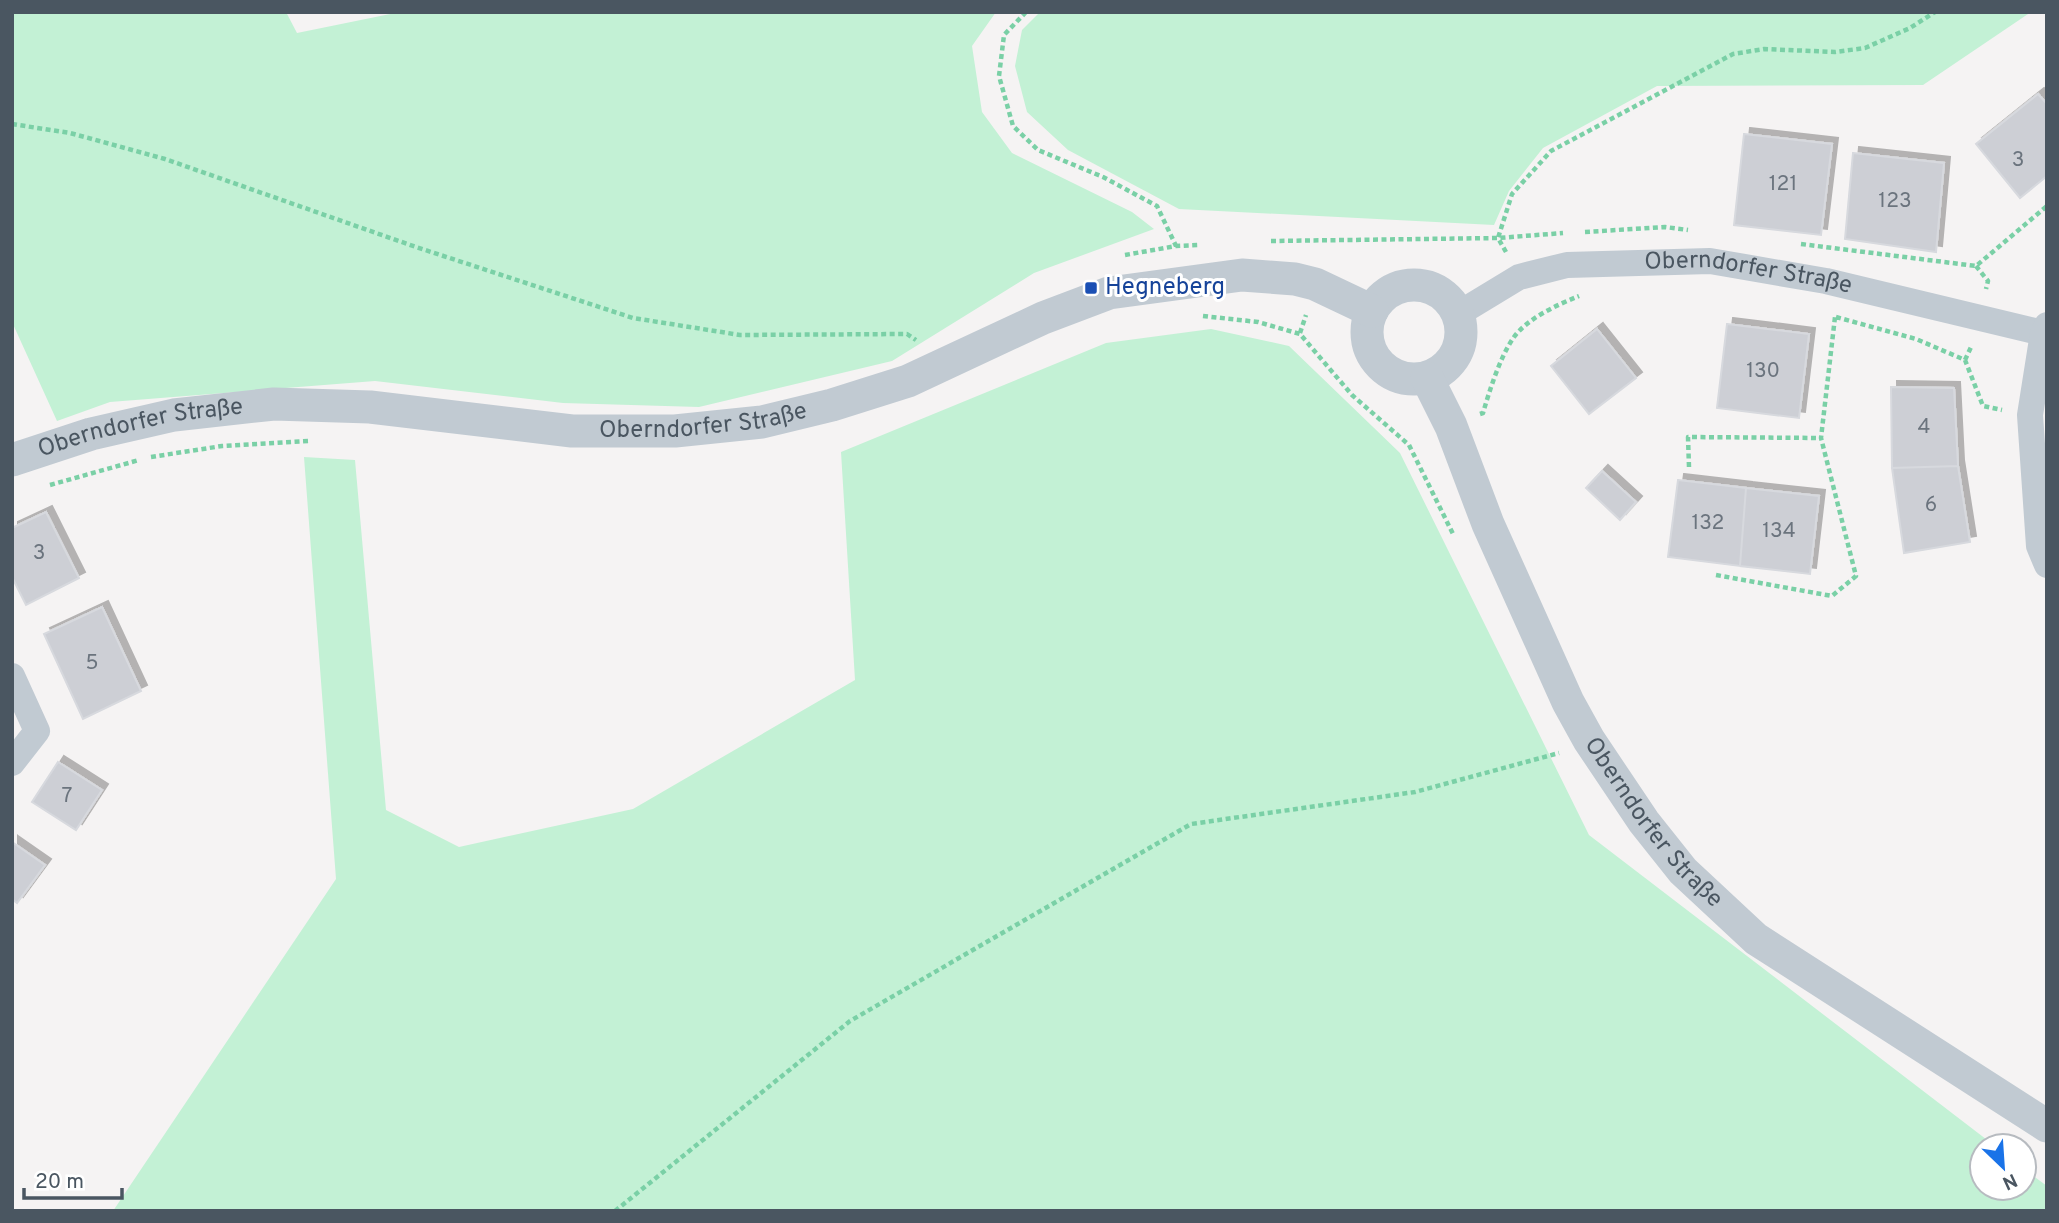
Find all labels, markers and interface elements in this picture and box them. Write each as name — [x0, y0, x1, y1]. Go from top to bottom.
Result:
house number: 3 — [2012, 147, 2024, 174]
house number: 121 — [1769, 171, 1797, 198]
house number: 123 — [1878, 188, 1912, 215]
street label: Oberndorfer Straße — [1644, 246, 1855, 302]
place label: Hegneberg — [1105, 273, 1225, 303]
marker: Hegneberg — [1083, 280, 1099, 296]
house number: 130 — [1746, 358, 1780, 385]
street label: Oberndorfer Straße — [34, 393, 245, 465]
street label: Oberndorfer Straße — [599, 397, 810, 446]
house number: 4 — [1917, 414, 1931, 441]
house number: 6 — [1925, 492, 1937, 519]
house number: 132 — [1692, 510, 1724, 537]
house number: 134 — [1762, 518, 1796, 545]
house number: 3 — [33, 540, 45, 567]
house number: 5 — [85, 650, 99, 677]
street label: Oberndorfer Straße — [1577, 732, 1729, 915]
house number: 7 — [62, 783, 73, 810]
north arrow — [1968, 1132, 2038, 1202]
scale bar — [24, 1156, 122, 1200]
text: N — [1998, 1167, 2021, 1194]
text: 20 m — [35, 1169, 84, 1196]

